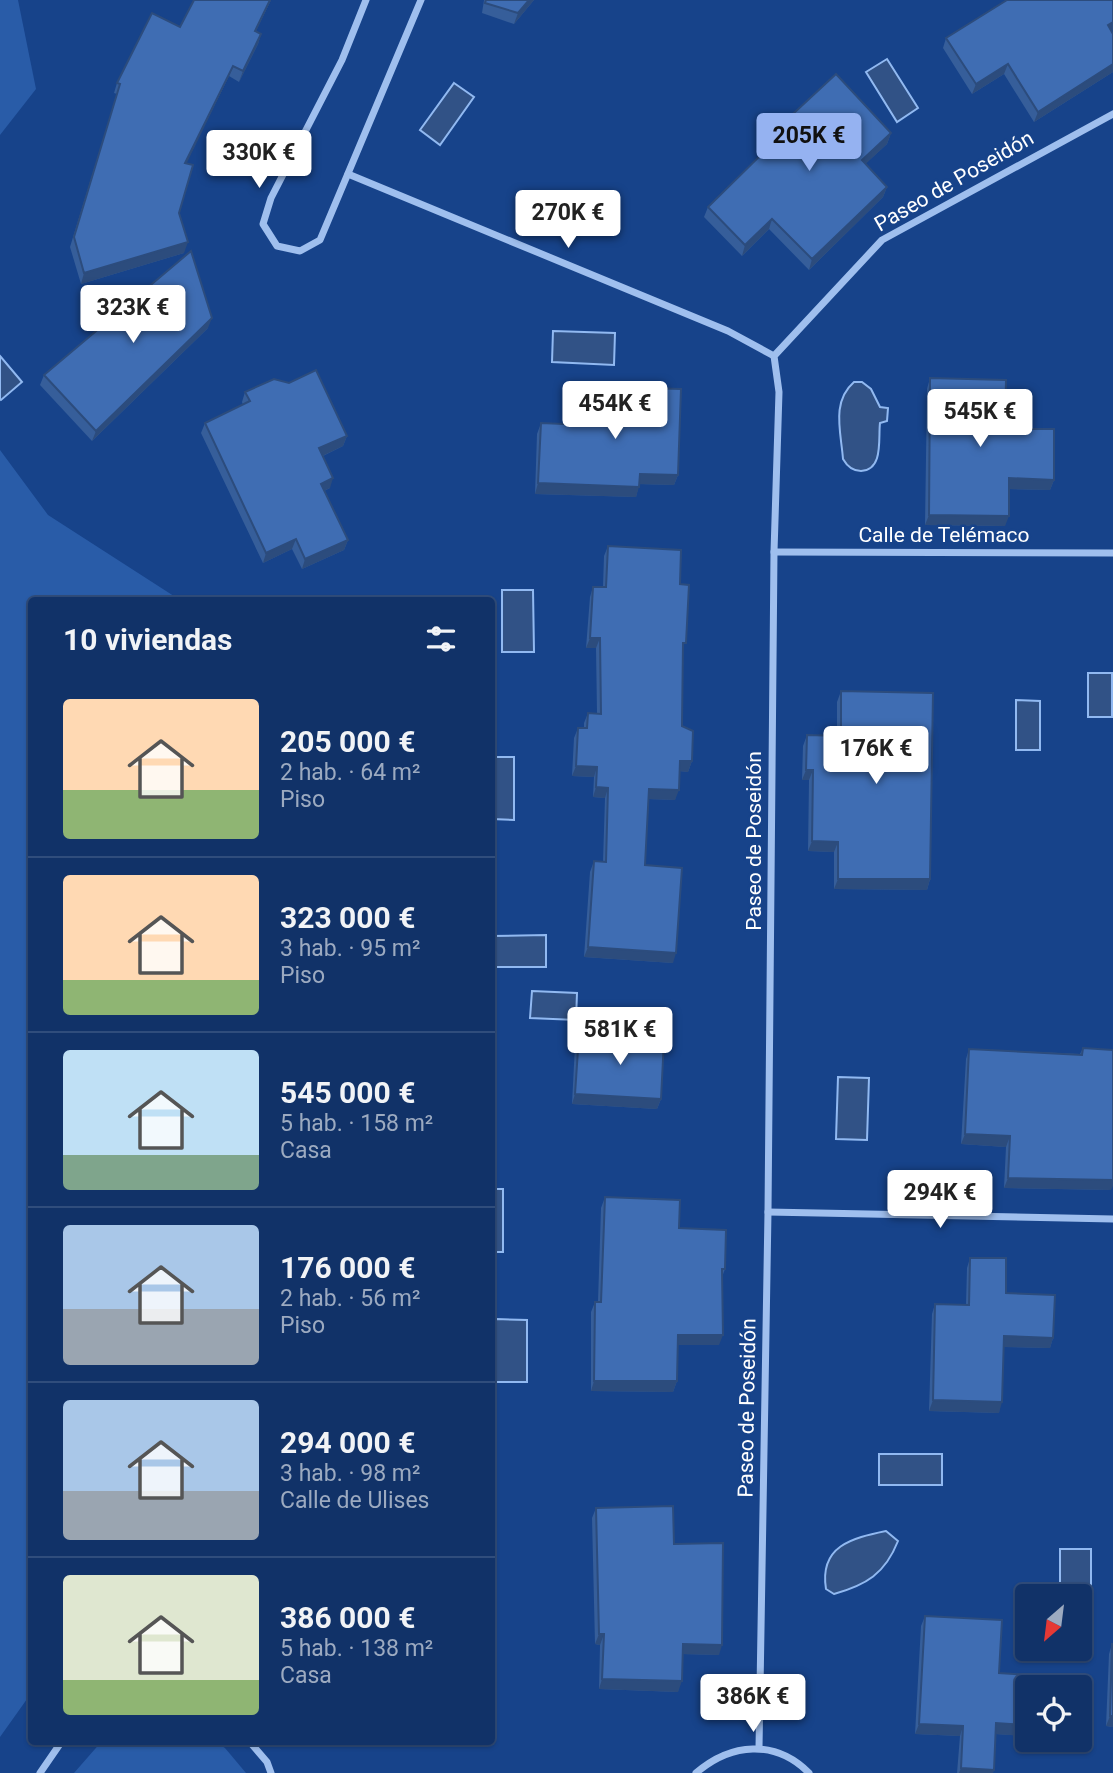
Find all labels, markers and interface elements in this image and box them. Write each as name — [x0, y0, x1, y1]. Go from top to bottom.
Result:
pin: 205K € — [752, 114, 866, 173]
text: 205K € — [772, 122, 846, 149]
street label: Paseo de Poseidón — [870, 126, 1038, 236]
pin: 330K € — [202, 130, 316, 190]
text: 330K € — [222, 139, 296, 166]
pin: 270K € — [511, 190, 625, 250]
text: 270K € — [531, 199, 605, 226]
pin: 323K € — [76, 286, 190, 345]
text: 323K € — [96, 294, 170, 321]
pin: 454K € — [558, 382, 672, 441]
text: 454K € — [578, 390, 652, 417]
pin: 545K € — [923, 390, 1037, 449]
text: 545K € — [943, 398, 1017, 425]
street label: Calle de Telémaco — [858, 523, 1030, 547]
icon: filters — [422, 620, 460, 658]
text: 10 viviendas — [63, 622, 233, 657]
text: 205 000 € — [280, 724, 415, 759]
pin: 176K € — [819, 726, 933, 786]
icon: home — [119, 727, 203, 811]
text: 176K € — [839, 735, 913, 762]
street label: Paseo de Poseidón — [742, 751, 766, 931]
text: 2 hab. · 64 m² — [280, 759, 420, 786]
text: Piso — [280, 786, 325, 813]
text: 323 000 € — [280, 900, 415, 935]
icon: home — [119, 903, 203, 987]
text: 3 hab. · 95 m² — [280, 935, 420, 962]
text: Piso — [280, 962, 325, 989]
pin: 581K € — [563, 1007, 677, 1067]
text: 581K € — [583, 1016, 657, 1043]
text: 545 000 € — [280, 1075, 415, 1110]
icon: home — [119, 1078, 203, 1162]
text: 5 hab. · 158 m² — [280, 1110, 433, 1137]
text: Casa — [280, 1137, 332, 1164]
pin: 294K € — [883, 1170, 997, 1230]
text: 294K € — [903, 1179, 977, 1206]
text: 176 000 € — [280, 1250, 415, 1285]
icon: home — [119, 1253, 203, 1337]
text: 2 hab. · 56 m² — [280, 1285, 420, 1312]
text: Piso — [280, 1312, 325, 1339]
street label: Paseo de Poseidón — [733, 1318, 761, 1498]
text: 294 000 € — [280, 1425, 415, 1460]
icon: home — [119, 1428, 203, 1512]
text: 3 hab. · 98 m² — [280, 1460, 420, 1487]
text: Calle de Ulises — [280, 1487, 429, 1514]
north arrow — [1015, 1584, 1092, 1661]
map controls — [1015, 1584, 1092, 1752]
text: 386 000 € — [280, 1600, 415, 1635]
icon: home — [119, 1603, 203, 1687]
text: 5 hab. · 138 m² — [280, 1635, 433, 1662]
text: Casa — [280, 1662, 332, 1689]
pin: 386K € — [696, 1674, 810, 1734]
button: locate — [1015, 1675, 1092, 1752]
text: 386K € — [716, 1683, 790, 1710]

